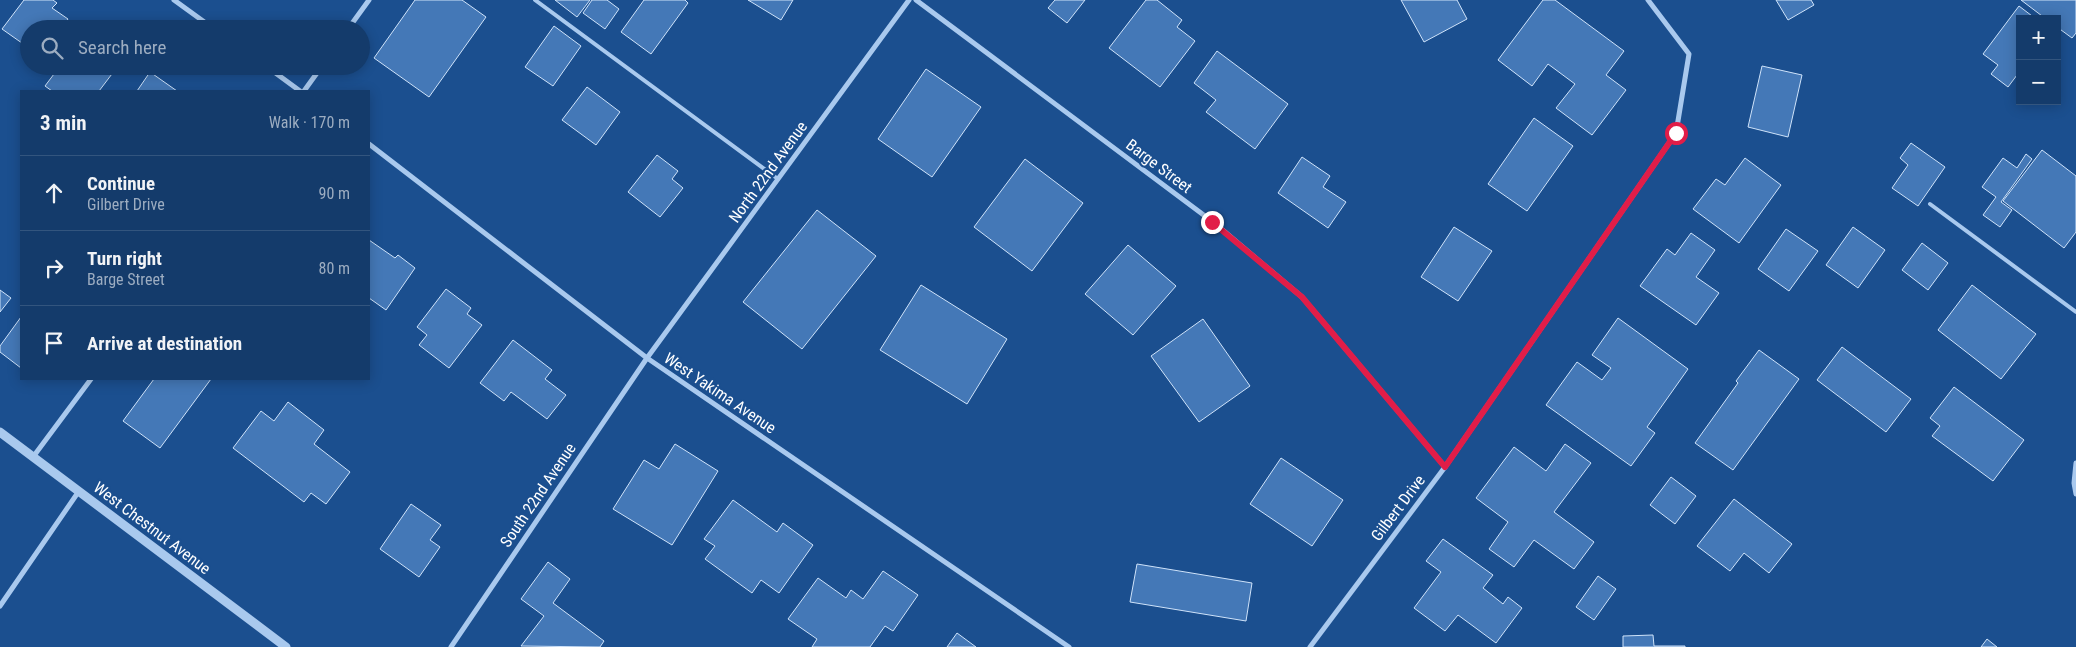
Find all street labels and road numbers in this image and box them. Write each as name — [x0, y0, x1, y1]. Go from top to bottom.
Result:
street label: North 22nd Avenue — [725, 118, 811, 226]
street label: Barge Street — [1122, 135, 1196, 197]
street label: West Yakima Avenue — [660, 349, 780, 437]
street label: South 22nd Avenue — [496, 439, 580, 551]
street label: Gilbert Drive — [1367, 471, 1429, 545]
street label: West Chestnut Avenue — [90, 478, 214, 578]

